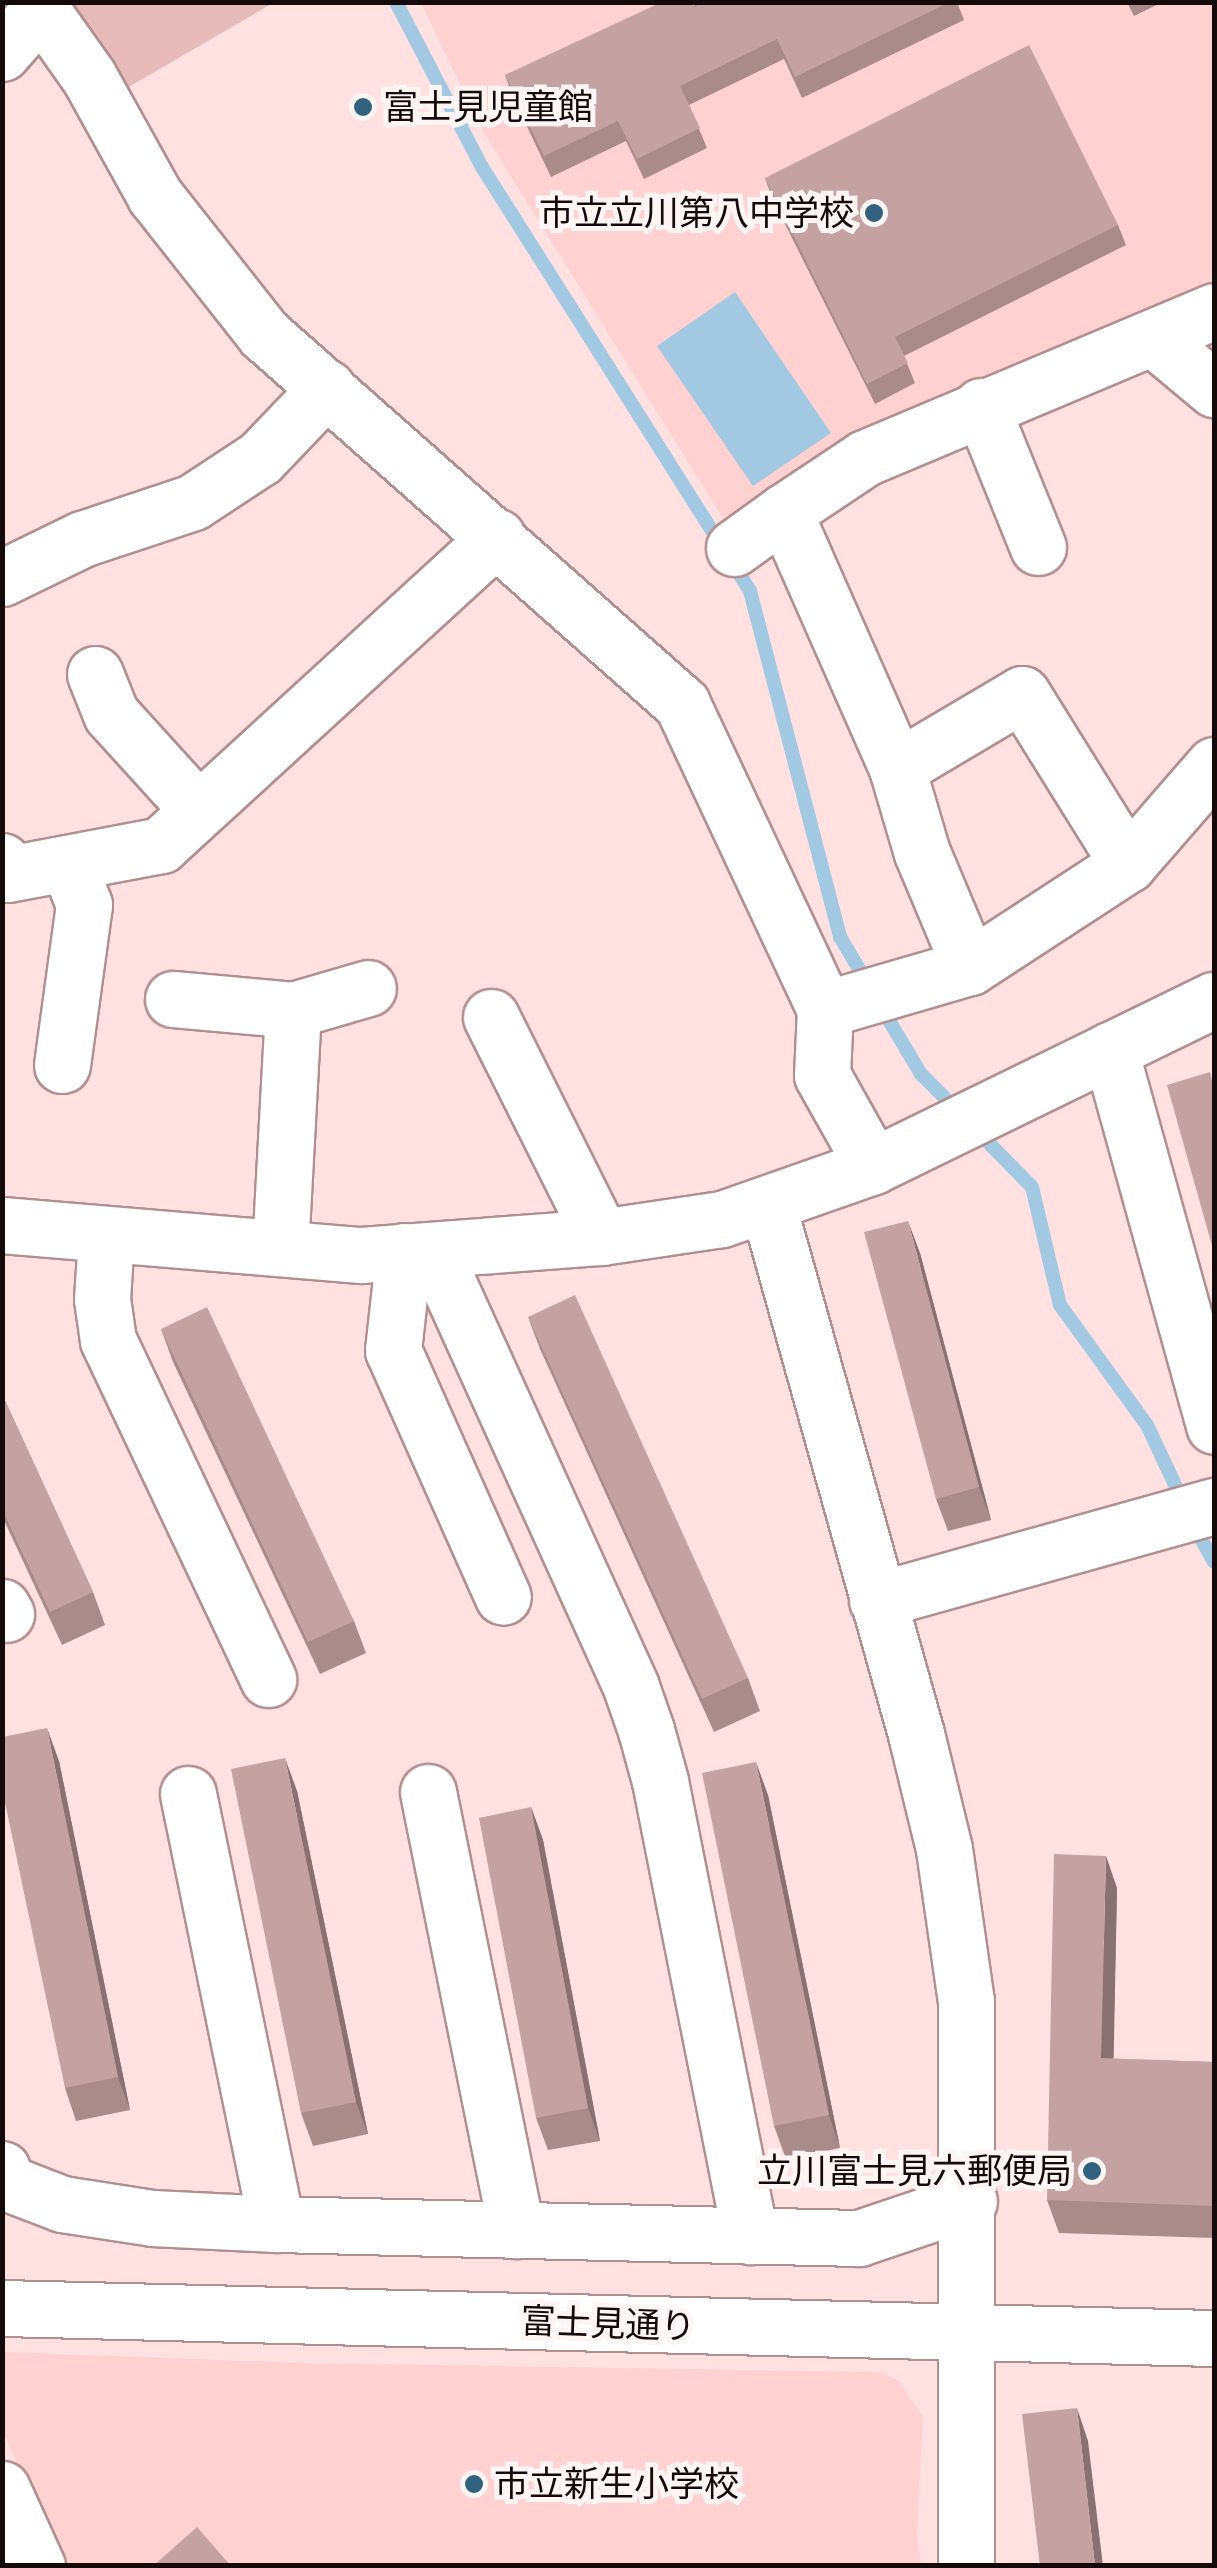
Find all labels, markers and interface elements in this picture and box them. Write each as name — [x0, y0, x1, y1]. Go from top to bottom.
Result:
place label: 富士見児童館 — [383, 86, 593, 128]
marker: 富士見児童館 — [352, 96, 374, 118]
place label: 市立立川第八中学校 — [539, 192, 854, 234]
marker: 市立立川第八中学校 — [863, 202, 885, 224]
place label: 立川富士見六郵便局 — [757, 2150, 1072, 2192]
marker: 立川富士見六郵便局 — [1081, 2160, 1103, 2182]
street label: 富士見通り — [520, 2300, 696, 2348]
place label: 市立新生小学校 — [494, 2463, 739, 2505]
marker: 市立新生小学校 — [463, 2473, 485, 2495]

